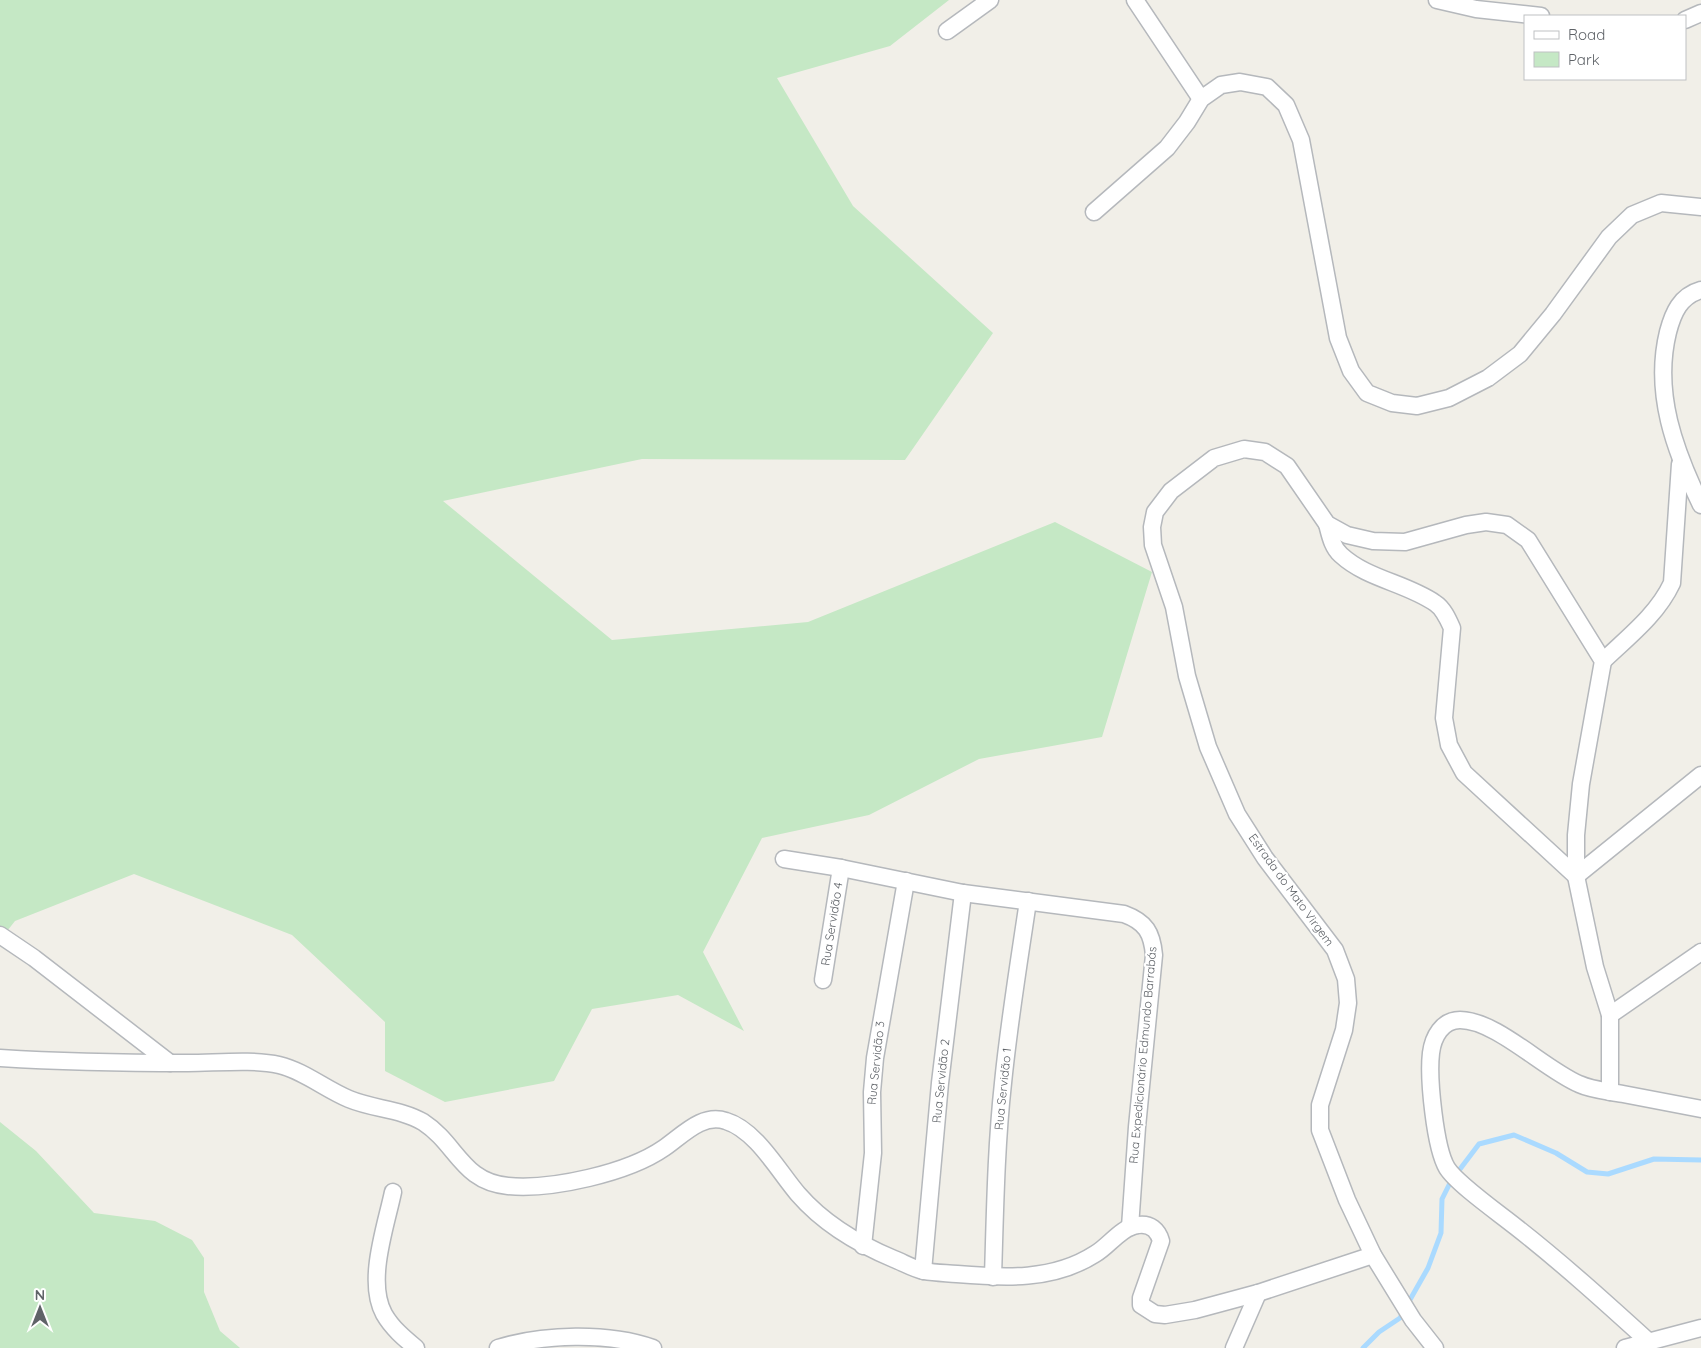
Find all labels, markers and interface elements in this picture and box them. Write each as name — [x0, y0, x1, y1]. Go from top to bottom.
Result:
legend — [1524, 15, 1686, 80]
text: Road — [1568, 25, 1605, 44]
text: Park — [1568, 50, 1600, 69]
street label: Estrada do Mato Virgem — [1245, 830, 1337, 949]
street label: Rua Servidão 4 — [818, 881, 846, 967]
street label: Rua Expedicionário Edmundo Barrabás — [1126, 945, 1160, 1164]
street label: Rua Servidão 3 — [864, 1020, 887, 1106]
street label: Rua Servidão 2 — [929, 1038, 952, 1124]
street label: Rua Servidão 1 — [991, 1047, 1014, 1131]
north arrow — [15, 1283, 65, 1333]
text: N — [35, 1286, 45, 1304]

